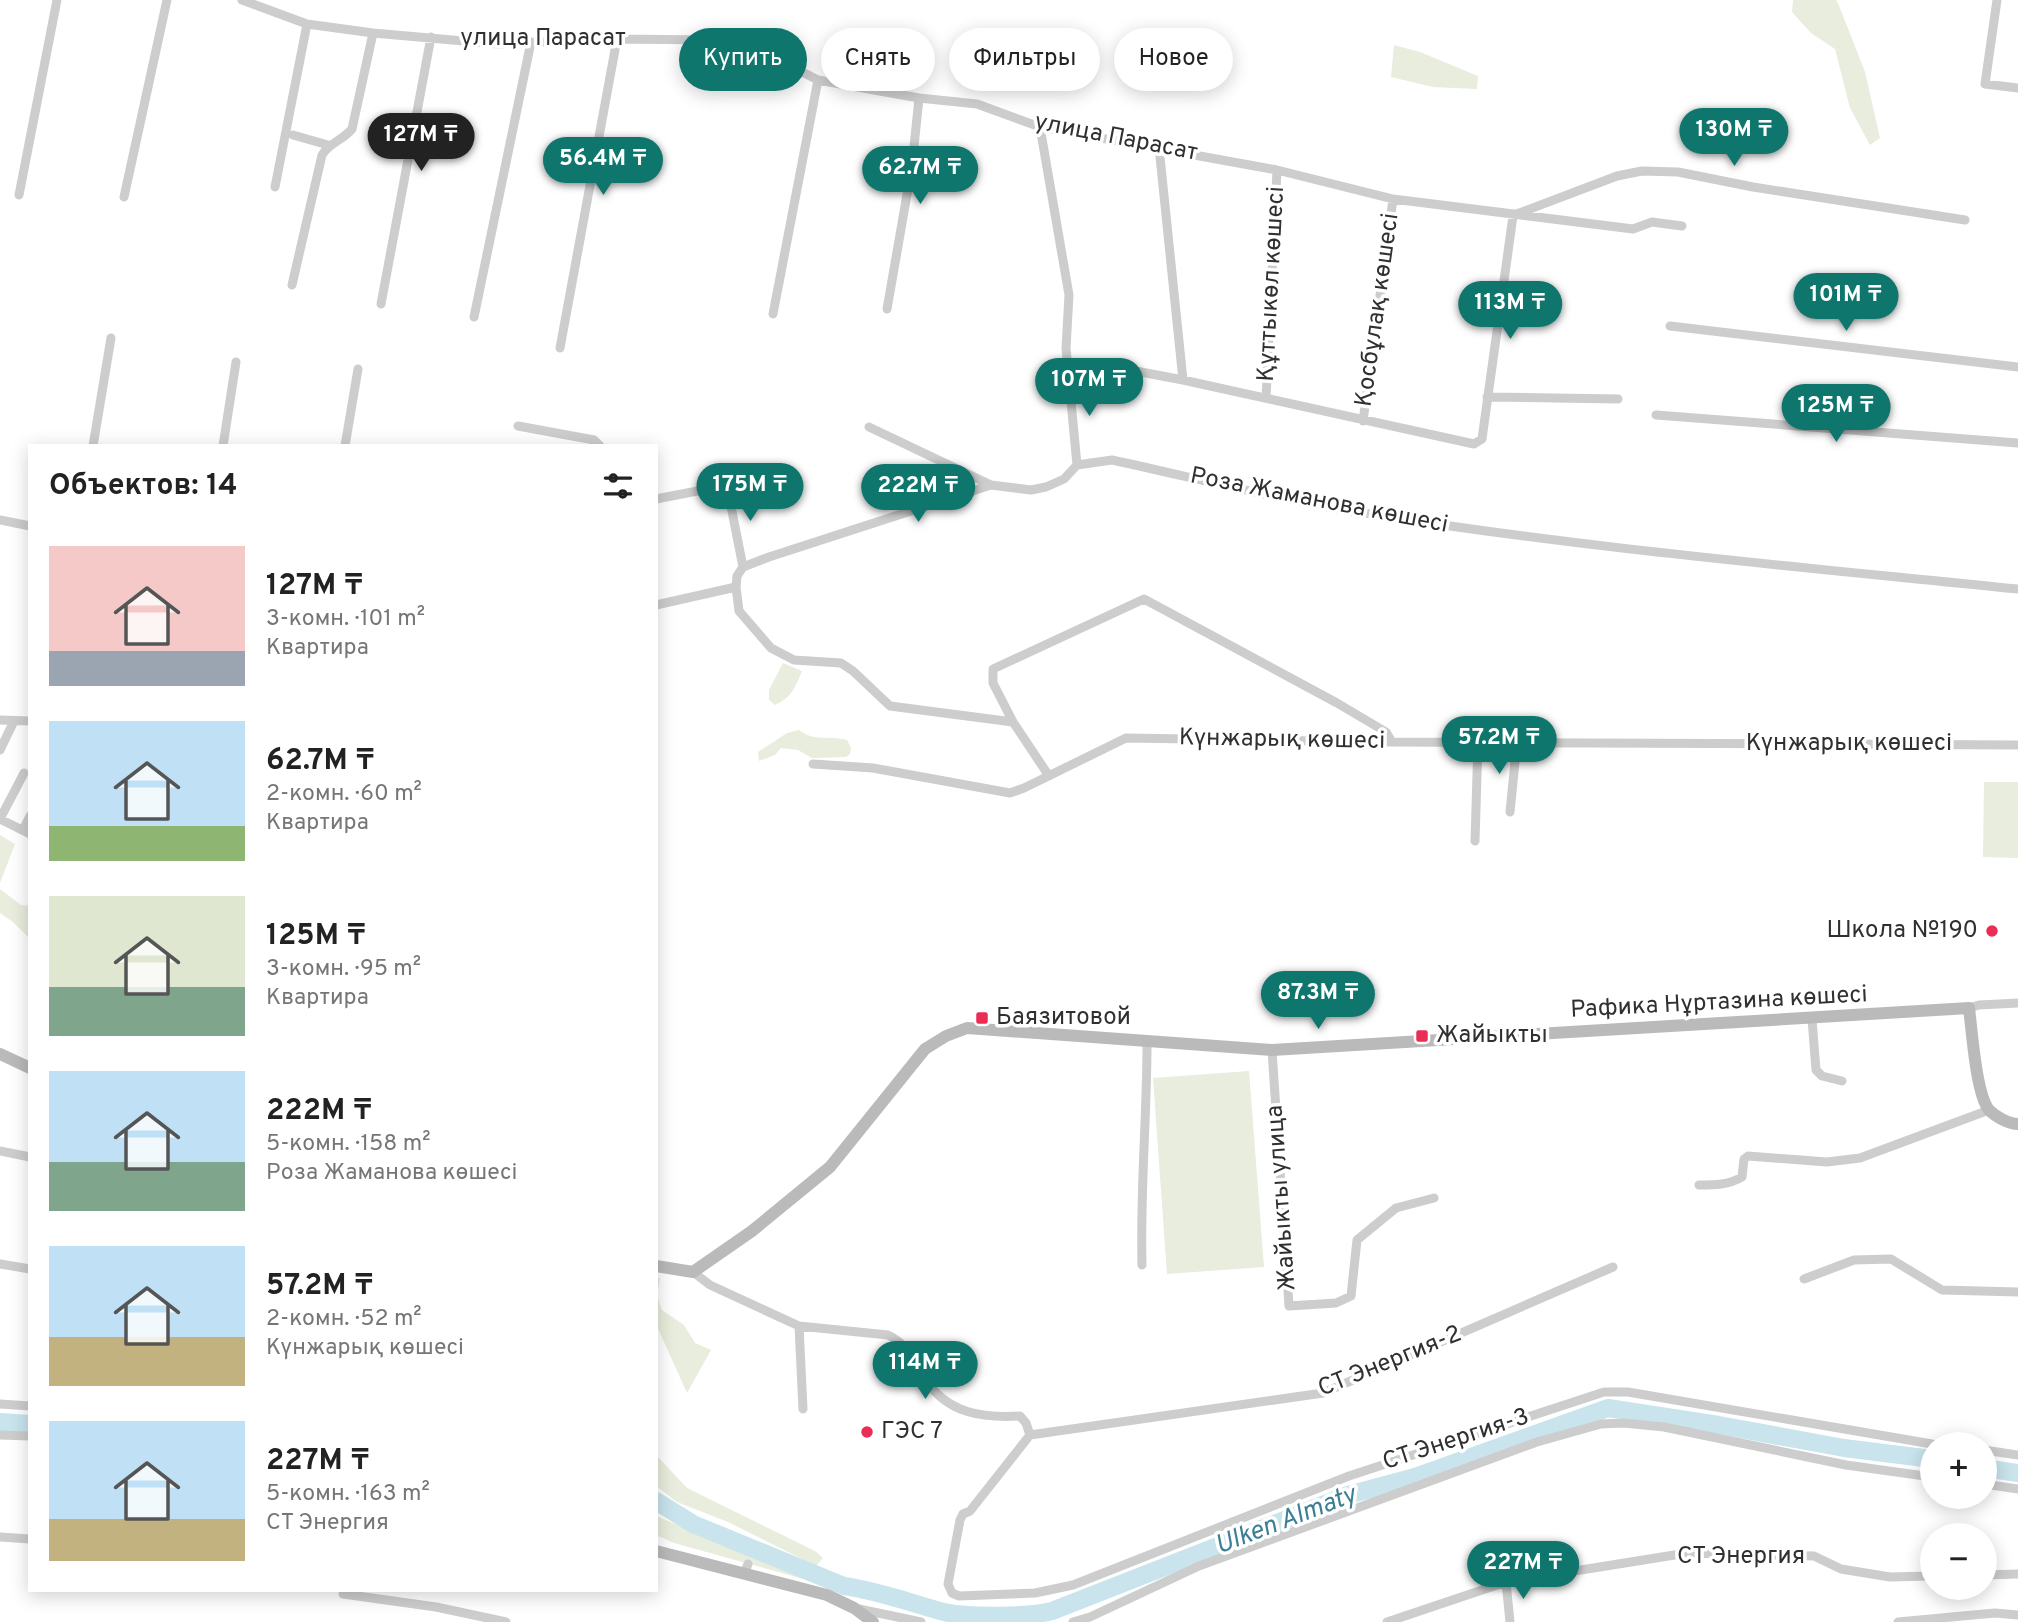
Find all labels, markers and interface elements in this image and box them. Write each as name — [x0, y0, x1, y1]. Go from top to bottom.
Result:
street label: улица Парасат — [460, 24, 626, 54]
chip: Купить — [679, 28, 807, 91]
chip: Снять — [821, 28, 935, 91]
chip: Фильтры — [949, 28, 1100, 91]
chip: Новое — [1114, 28, 1233, 91]
street label: улица Парасат — [1032, 107, 1200, 169]
pin: 130M ₸ — [1677, 108, 1791, 168]
pin: 127M ₸ — [364, 114, 478, 173]
text: 130M ₸ — [1695, 116, 1773, 145]
text: 127M ₸ — [384, 121, 458, 150]
pin: 56.4M ₸ — [538, 138, 668, 197]
text: 56.4M ₸ — [559, 145, 647, 174]
pin: 62.7M ₸ — [855, 146, 985, 206]
text: 62.7M ₸ — [878, 154, 962, 183]
street label: Құттыкөл көшесі — [1252, 185, 1292, 383]
street label: Қосбұлақ көшесі — [1350, 211, 1406, 409]
pin: 101M ₸ — [1789, 274, 1903, 333]
text: 101M ₸ — [1810, 281, 1882, 310]
pin: 113M ₸ — [1453, 282, 1567, 341]
text: 113M ₸ — [1474, 289, 1546, 318]
pin: 107M ₸ — [1032, 358, 1146, 418]
text: 107M ₸ — [1051, 366, 1127, 395]
pin: 125M ₸ — [1779, 384, 1893, 444]
text: 125M ₸ — [1798, 392, 1874, 421]
street label: Роза Жаманова көшесі — [1187, 461, 1451, 541]
pin: 175M ₸ — [693, 463, 807, 523]
pin: 222M ₸ — [861, 464, 975, 524]
icon: filters — [599, 467, 637, 505]
text: Объектов: 14 — [49, 468, 237, 505]
text: 175M ₸ — [712, 471, 788, 500]
text: 222M ₸ — [877, 472, 959, 501]
text: 127M ₸ — [266, 568, 364, 605]
icon: home — [105, 574, 189, 658]
text: 3-комн. · 101 m² — [266, 605, 425, 634]
text: Квартира — [266, 634, 369, 663]
pin: 57.2M ₸ — [1434, 716, 1564, 776]
street label: Күнжарық көшесі — [1179, 723, 1385, 757]
text: 57.2M ₸ — [1458, 724, 1540, 753]
street label: Күнжарық көшесі — [1746, 729, 1952, 759]
text: 62.7M ₸ — [266, 743, 375, 780]
icon: home — [105, 749, 189, 833]
text: 2-комн. · 60 m² — [266, 780, 422, 809]
text: Квартира — [266, 809, 369, 838]
place label: Школа №190 — [1826, 916, 1978, 946]
text: 125M ₸ — [266, 918, 366, 955]
marker: Школа №190 — [1984, 923, 2000, 939]
icon: home — [105, 924, 189, 1008]
text: 3-комн. · 95 m² — [266, 955, 421, 984]
pin: 87.3M ₸ — [1253, 972, 1383, 1031]
text: 87.3M ₸ — [1277, 979, 1359, 1008]
street label: Рафика Нұртазина көшесі — [1570, 980, 1868, 1026]
text: Квартира — [266, 984, 369, 1013]
place label: Баязитовой — [996, 1003, 1131, 1033]
marker: Баязитовой — [974, 1010, 990, 1026]
place label: Жайыкты — [1436, 1021, 1548, 1051]
marker: Жайыкты — [1414, 1028, 1430, 1044]
text: 222M ₸ — [266, 1093, 373, 1130]
icon: home — [105, 1099, 189, 1183]
street label: Жайыкты улица — [1261, 1104, 1303, 1292]
text: 5-комн. · 158 m² — [266, 1130, 431, 1159]
text: Роза Жаманова көшесі — [266, 1159, 517, 1188]
text: 57.2M ₸ — [266, 1268, 374, 1305]
icon: home — [105, 1274, 189, 1358]
text: 2-комн. · 52 m² — [266, 1305, 422, 1334]
street label: СТ Энергия-2 — [1314, 1320, 1466, 1404]
text: Күнжарық көшесі — [266, 1334, 464, 1363]
pin: 114M ₸ — [868, 1342, 982, 1401]
text: 114M ₸ — [889, 1349, 961, 1378]
street label: СТ Энергия-3 — [1379, 1402, 1533, 1478]
place label: ГЭС 7 — [881, 1417, 943, 1447]
marker: ГЭС 7 — [859, 1424, 875, 1440]
map controls — [1920, 1432, 1997, 1600]
button: + — [1920, 1432, 1997, 1509]
text: 227M ₸ — [266, 1443, 370, 1480]
icon: home — [105, 1449, 189, 1533]
water label: Ulken Almaty — [1211, 1478, 1363, 1563]
text: 5-комн. · 163 m² — [266, 1480, 430, 1509]
text: СТ Энергия — [266, 1509, 389, 1538]
button: − — [1920, 1523, 1997, 1600]
pin: 227M ₸ — [1466, 1542, 1580, 1601]
street label: СТ Энергия — [1677, 1542, 1805, 1572]
text: 227M ₸ — [1483, 1549, 1563, 1578]

